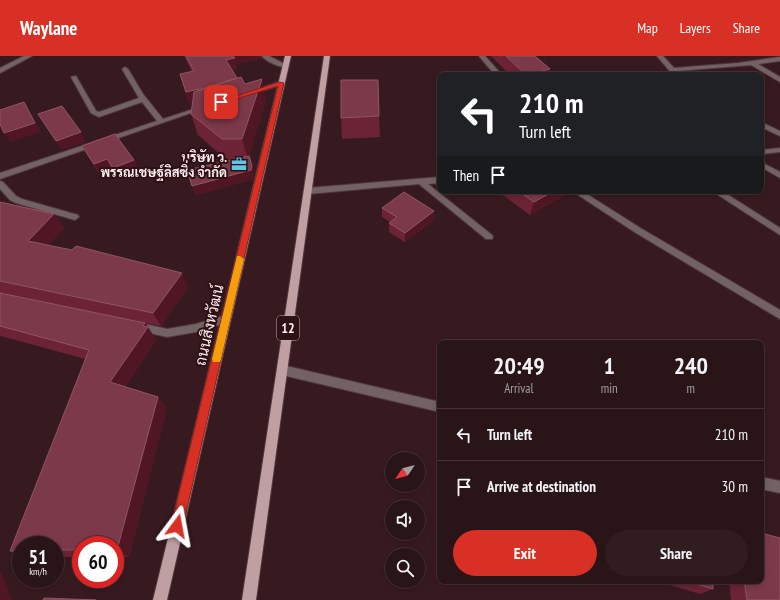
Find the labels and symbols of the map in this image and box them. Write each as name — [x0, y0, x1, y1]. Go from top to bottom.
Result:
pin — [204, 85, 238, 119]
place label: บริษัท ว. พรรณเชษฐ์ลิสซิ่ง จำกัด — [100, 149, 227, 182]
office icon: บริษัท ว. พรรณเชษฐ์ลิสซิ่ง จำกัด — [230, 155, 248, 173]
street label: ถนนสิงหวัฒน์ — [190, 283, 228, 367]
road number: 12 — [277, 316, 299, 340]
north arrow — [385, 452, 425, 492]
position arrow — [156, 505, 198, 547]
speed limit sign: 60 — [72, 536, 124, 588]

